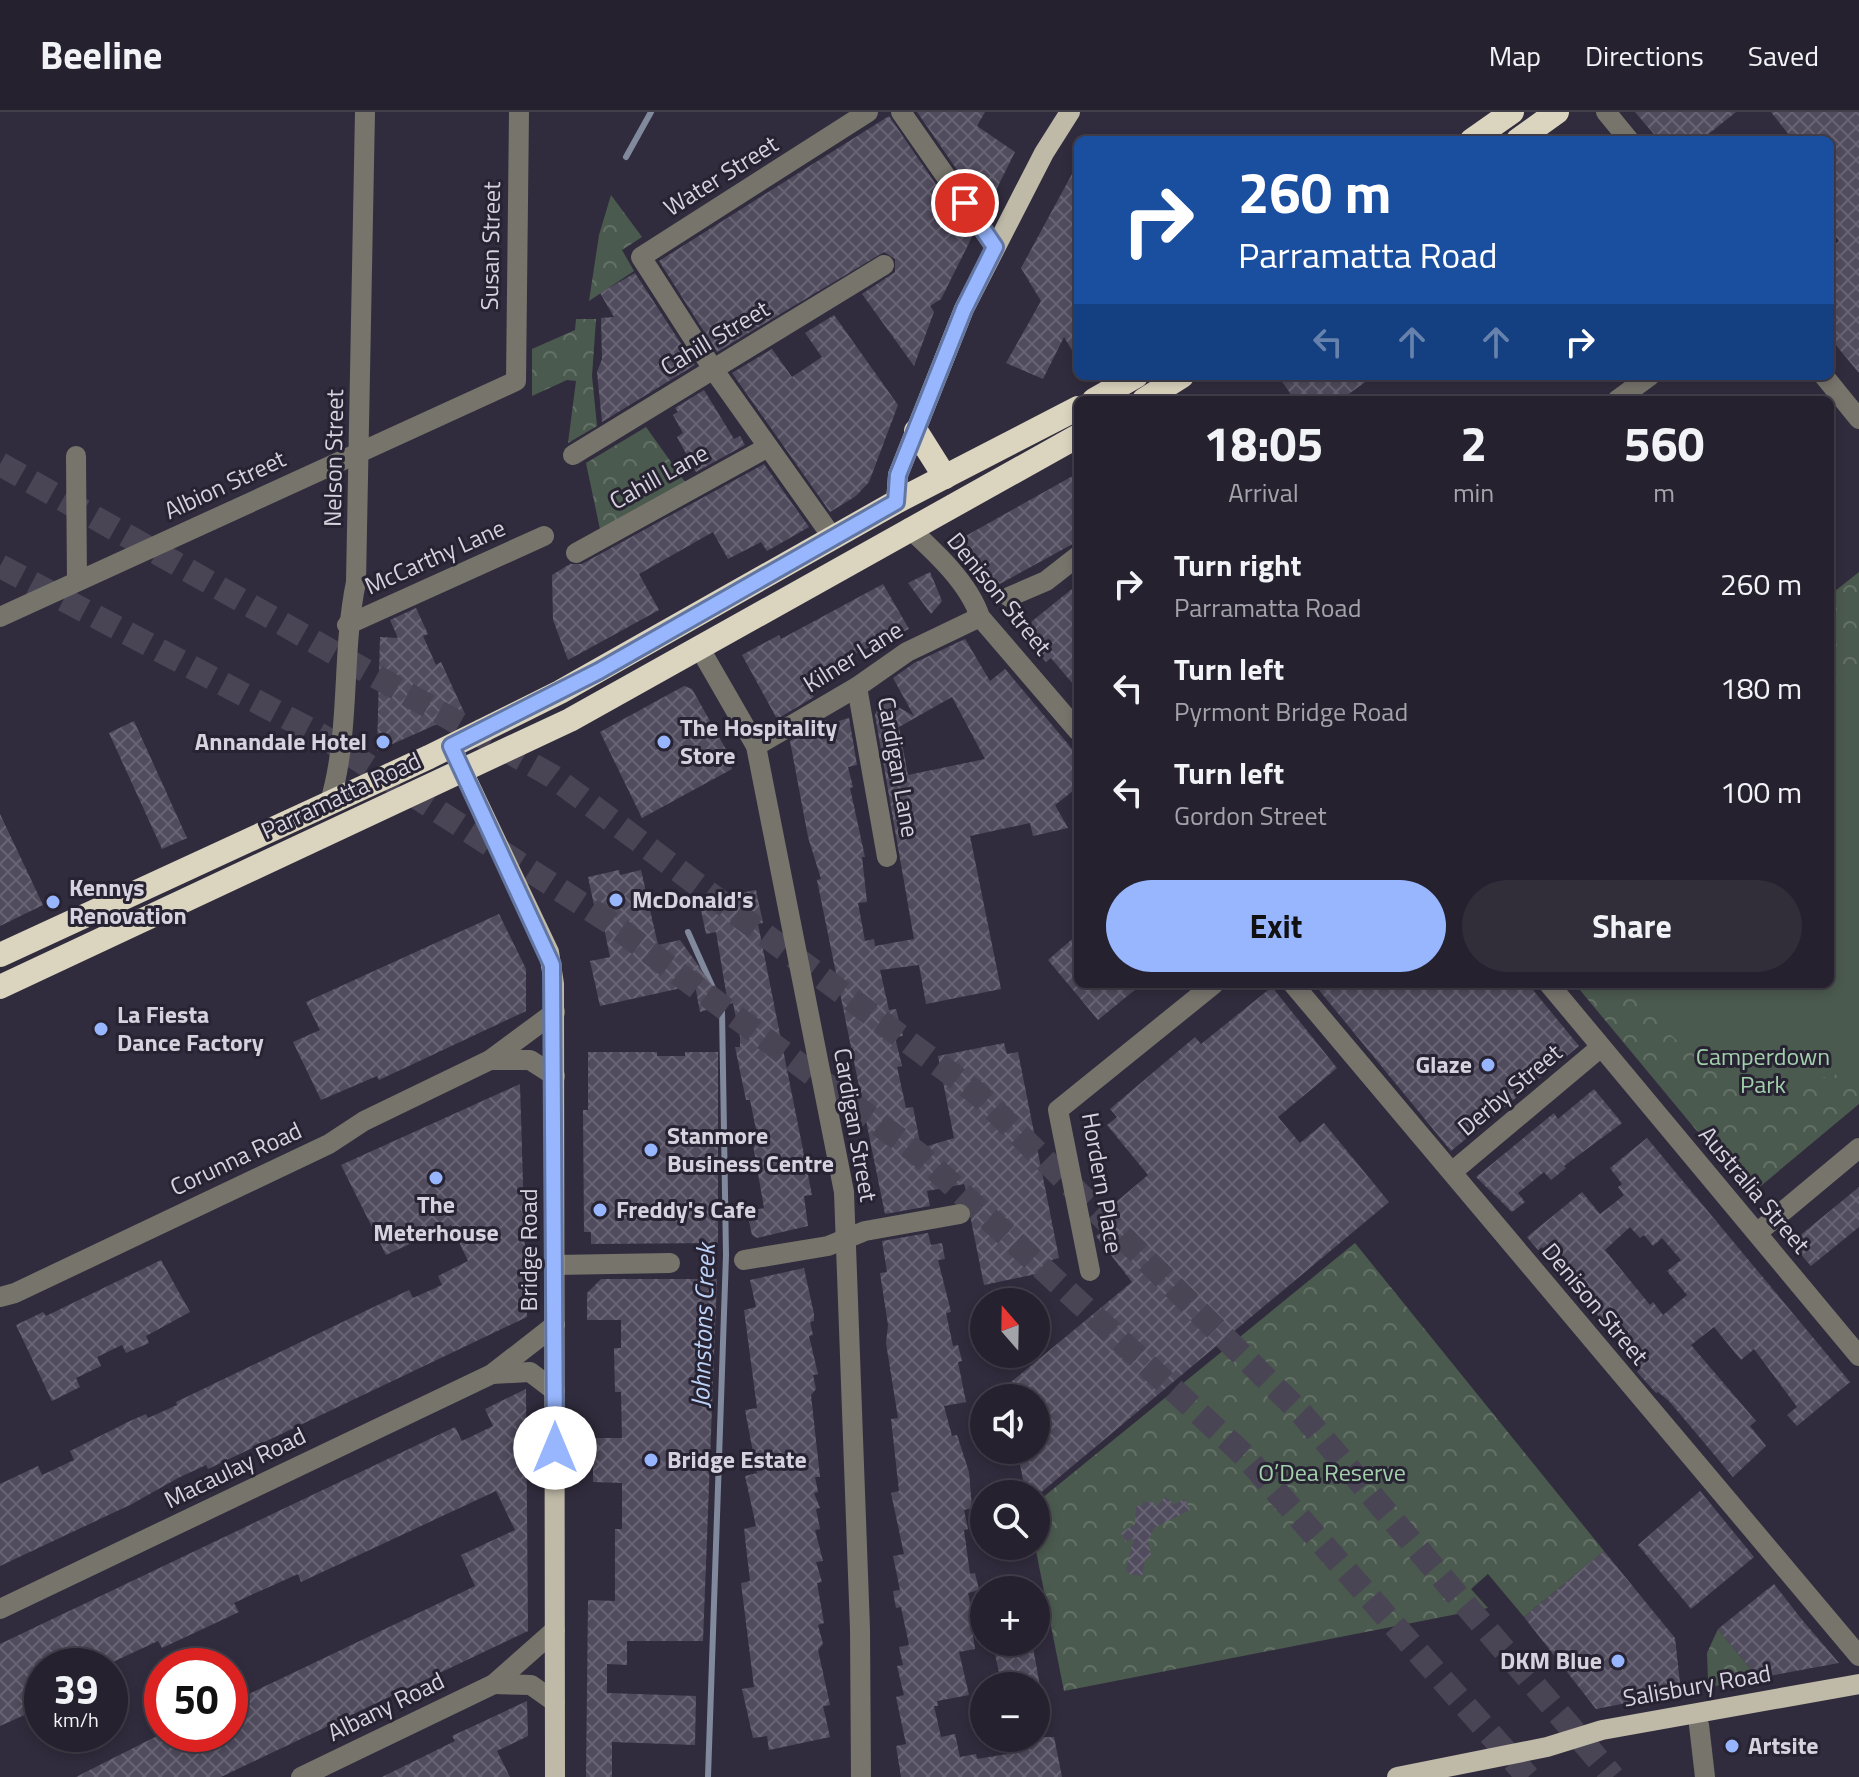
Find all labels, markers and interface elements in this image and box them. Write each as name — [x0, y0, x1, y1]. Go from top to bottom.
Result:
text: Beeline — [40, 26, 162, 84]
text: Map — [1489, 34, 1541, 77]
text: Directions — [1585, 34, 1704, 77]
text: Saved — [1748, 34, 1819, 77]
street label: Water Street — [656, 125, 785, 225]
text: 260 m — [1238, 150, 1391, 235]
icon: right — [1106, 168, 1210, 272]
pin — [931, 169, 999, 237]
street label: Susan Street — [471, 181, 509, 311]
icon: arrive — [943, 181, 987, 225]
text: Parramatta Road — [1238, 227, 1497, 282]
street label: Cahill Street — [653, 290, 776, 384]
icon: left — [1306, 320, 1350, 364]
icon: ahead — [1390, 320, 1434, 364]
icon: ahead — [1474, 320, 1518, 364]
icon: right — [1558, 320, 1602, 364]
street label: Nelson Street — [314, 388, 352, 527]
text: 18:05 — [1204, 407, 1323, 480]
text: 2 — [1460, 407, 1487, 480]
text: 560 — [1624, 407, 1704, 480]
street label: Cahill Lane — [603, 434, 715, 518]
street label: Albion Street — [158, 440, 292, 528]
text: Arrival — [1228, 473, 1299, 512]
text: min — [1453, 473, 1494, 512]
text: m — [1653, 473, 1675, 512]
street label: McCarthy Lane — [359, 509, 511, 603]
street label: Denison Street — [939, 524, 1061, 663]
text: Turn right — [1174, 542, 1302, 588]
text: 260 m — [1720, 561, 1802, 607]
icon: right — [1106, 562, 1150, 606]
text: Parramatta Road — [1174, 588, 1361, 627]
street label: Kilner Lane — [796, 611, 909, 701]
text: Turn left — [1174, 646, 1284, 692]
text: 180 m — [1720, 665, 1802, 711]
icon: left — [1106, 666, 1150, 710]
text: Pyrmont Bridge Road — [1174, 692, 1408, 731]
street label: Cardigan Lane — [869, 694, 929, 840]
place label: The Hospitality Store — [680, 709, 837, 773]
place label: Annandale Hotel — [195, 723, 367, 759]
marker: Annandale Hotel — [374, 733, 392, 751]
marker: The Hospitality Store — [655, 733, 673, 751]
street label: Parramatta Road — [255, 742, 427, 848]
text: Turn left — [1174, 750, 1284, 796]
text: 100 m — [1720, 769, 1802, 815]
icon: left — [1106, 770, 1150, 814]
text: Gordon Street — [1174, 796, 1327, 835]
place label: Kennys Renovation — [69, 869, 187, 933]
button: Exit — [1106, 880, 1446, 972]
button: Share — [1462, 880, 1802, 972]
place label: McDonald's — [632, 881, 754, 917]
marker: McDonald's — [607, 891, 625, 909]
marker: Kennys Renovation — [44, 893, 62, 911]
place label: La Fiesta Dance Factory — [117, 996, 264, 1060]
marker: La Fiesta Dance Factory — [92, 1020, 110, 1038]
street label: Derby Street — [1449, 1034, 1570, 1144]
park label: Camperdown Park — [1696, 1038, 1830, 1102]
street label: Cardigan Street — [825, 1045, 887, 1205]
place label: Glaze — [1415, 1046, 1472, 1082]
marker: Glaze — [1479, 1056, 1497, 1074]
street label: Hordern Place — [1073, 1110, 1133, 1256]
street label: Corunna Road — [164, 1112, 307, 1204]
place label: Stanmore Business Centre — [667, 1117, 834, 1181]
street label: Australia Street — [1691, 1118, 1819, 1261]
marker: Stanmore Business Centre — [642, 1141, 660, 1159]
marker: The Meterhouse — [427, 1169, 445, 1187]
place label: The Meterhouse — [373, 1186, 499, 1250]
street label: Bridge Road — [510, 1189, 546, 1311]
place label: Freddy's Cafe — [616, 1191, 756, 1227]
marker: Freddy's Cafe — [591, 1201, 609, 1219]
street label: Denison Street — [1534, 1234, 1658, 1373]
water label: Johnstons Creek — [680, 1240, 725, 1409]
north arrow — [970, 1288, 1050, 1368]
map controls — [970, 1288, 1050, 1752]
button: sound — [970, 1384, 1050, 1464]
position arrow — [513, 1406, 597, 1490]
street label: Macaulay Road — [158, 1417, 312, 1517]
place label: Bridge Estate — [667, 1441, 807, 1477]
marker: Bridge Estate — [642, 1451, 660, 1469]
park label: O’Dea Reserve — [1258, 1454, 1406, 1490]
button: search — [970, 1480, 1050, 1560]
button: + — [970, 1576, 1050, 1656]
place label: DKM Blue — [1500, 1642, 1602, 1678]
speed limit sign: 50 — [144, 1648, 248, 1752]
marker: DKM Blue — [1609, 1652, 1627, 1670]
street label: Salisbury Road — [1620, 1654, 1774, 1716]
text: 39 — [54, 1659, 98, 1720]
street label: Albany Road — [321, 1662, 450, 1750]
button: − — [970, 1672, 1050, 1752]
text: km/h — [53, 1704, 99, 1735]
place label: Artsite — [1748, 1727, 1819, 1763]
marker: Artsite — [1723, 1737, 1741, 1755]

